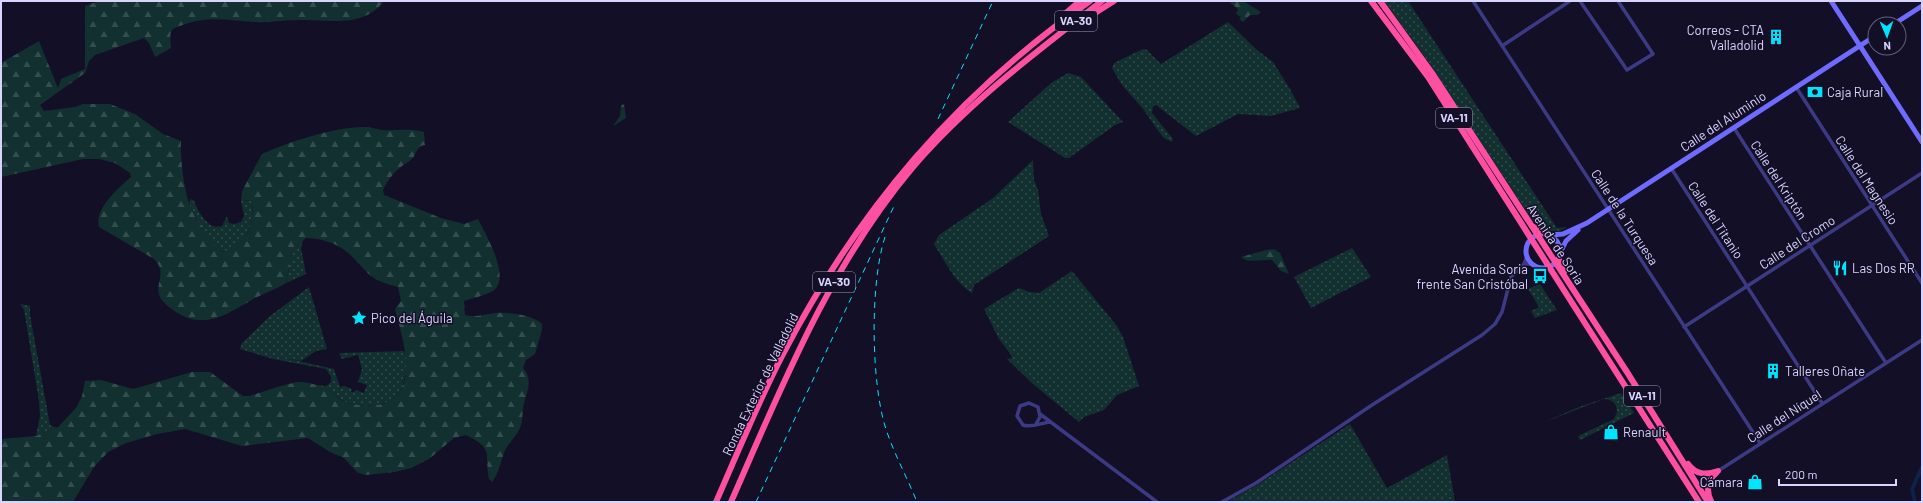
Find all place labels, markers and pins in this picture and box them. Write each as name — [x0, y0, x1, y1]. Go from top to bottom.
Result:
place label: Correos - CTA Valladolid — [1687, 22, 1764, 53]
building icon: Correos - CTA Valladolid — [1767, 28, 1785, 46]
bank icon: Caja Rural — [1806, 83, 1824, 101]
place label: Caja Rural — [1827, 84, 1883, 100]
restaurant icon: Las Dos RR — [1831, 259, 1849, 277]
place label: Las Dos RR — [1852, 260, 1915, 276]
place label: Avenida Soria frente San Cristóbal — [1416, 261, 1528, 292]
bus stop icon: Avenida Soria frente San Cristóbal — [1531, 267, 1549, 285]
place icon: Pico del Águila — [350, 309, 368, 327]
place label: Pico del Águila — [371, 310, 453, 326]
building icon: Talleres Oñate — [1764, 362, 1782, 380]
place label: Talleres Oñate — [1785, 363, 1865, 379]
shop icon: Renault — [1602, 423, 1620, 441]
place label: Renault — [1623, 424, 1666, 440]
shop icon: Cámara — [1746, 473, 1764, 491]
place label: Cámara — [1700, 474, 1743, 490]

